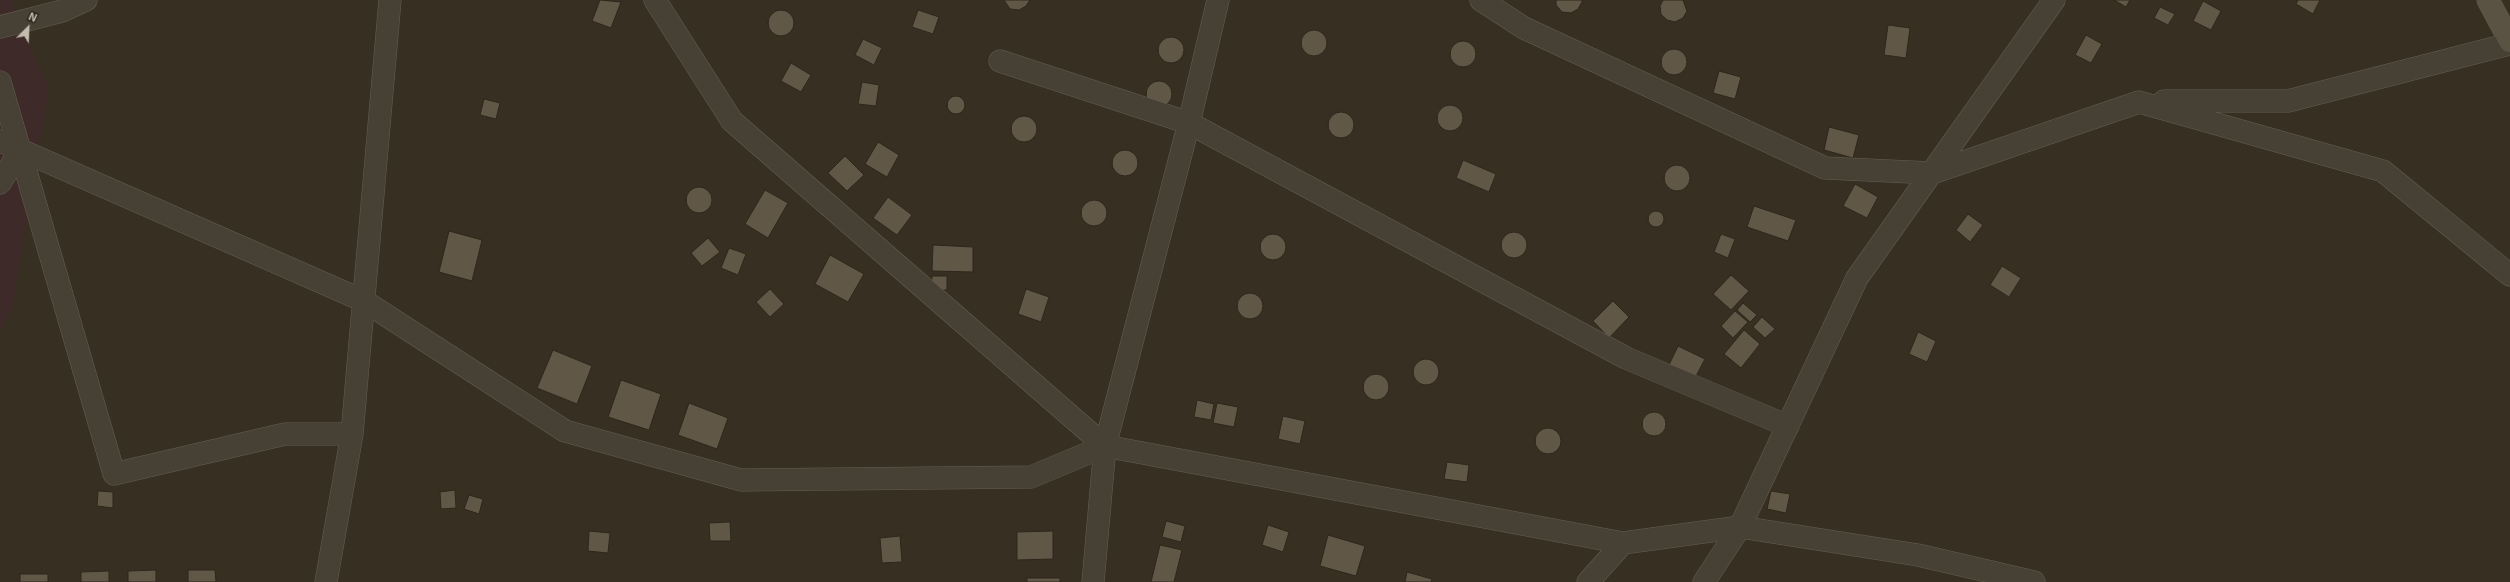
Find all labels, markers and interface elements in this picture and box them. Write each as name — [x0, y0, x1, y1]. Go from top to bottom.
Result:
north arrow — [8, 8, 48, 48]
text: N — [27, 9, 39, 24]

